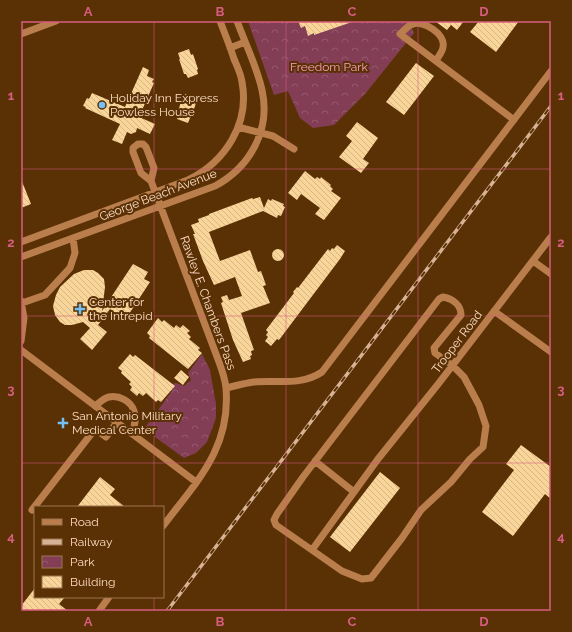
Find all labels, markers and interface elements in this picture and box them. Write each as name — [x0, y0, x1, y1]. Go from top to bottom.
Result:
text: A — [84, 4, 93, 19]
text: B — [216, 4, 225, 19]
text: C — [348, 4, 357, 19]
text: D — [479, 4, 489, 19]
park label: Freedom Park — [290, 60, 369, 74]
text: 1 — [8, 88, 15, 103]
text: 1 — [558, 88, 565, 103]
place label: Holiday Inn Express Powless House — [110, 91, 218, 119]
marker: Holiday Inn Express Powless House — [97, 100, 107, 110]
street label: George Beach Avenue — [97, 166, 219, 224]
street label: Rawley E. Chambers Pass — [177, 234, 239, 372]
text: 2 — [7, 235, 15, 250]
text: 2 — [557, 235, 565, 250]
place label: Center for the Intrepid — [89, 295, 153, 323]
marker: Center for the Intrepid — [74, 303, 86, 315]
street label: Trooper Road — [429, 308, 485, 376]
text: 3 — [7, 382, 15, 397]
text: 3 — [557, 382, 565, 397]
place label: San Antonio Military Medical Center — [72, 409, 182, 437]
marker: San Antonio Military Medical Center — [57, 417, 69, 429]
legend — [34, 506, 164, 598]
text: Road — [70, 515, 99, 529]
text: 4 — [7, 529, 15, 544]
text: 4 — [557, 529, 565, 544]
text: Railway — [70, 535, 113, 549]
text: Park — [70, 555, 95, 569]
text: Building — [70, 575, 116, 589]
text: A — [84, 614, 93, 629]
text: B — [216, 614, 225, 629]
text: C — [348, 614, 357, 629]
text: D — [479, 614, 489, 629]

